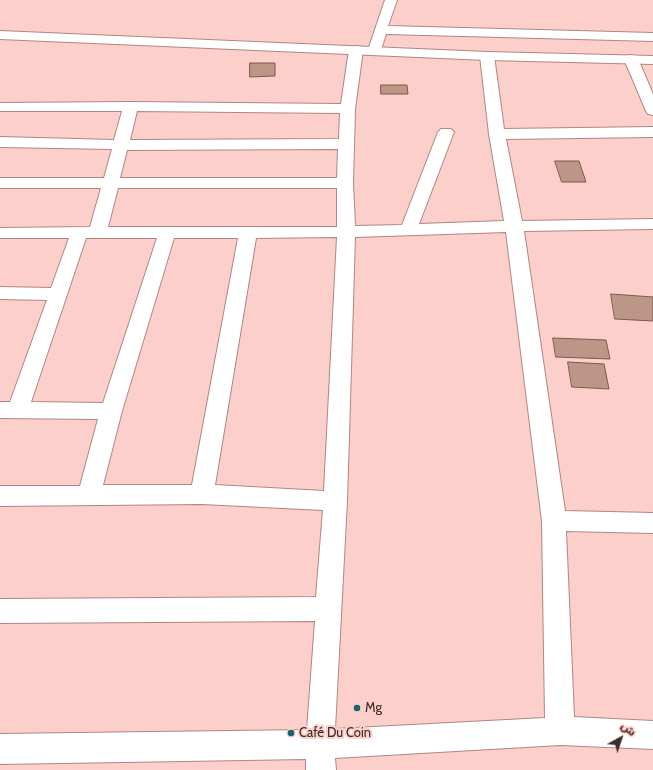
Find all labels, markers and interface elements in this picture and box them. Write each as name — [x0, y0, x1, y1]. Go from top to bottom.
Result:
place label: Mg — [365, 700, 382, 716]
marker: Mg — [352, 703, 362, 713]
north arrow — [601, 718, 641, 758]
text: ش — [618, 719, 639, 739]
place label: Café Du Coin — [299, 725, 371, 741]
marker: Café Du Coin — [286, 728, 296, 738]

